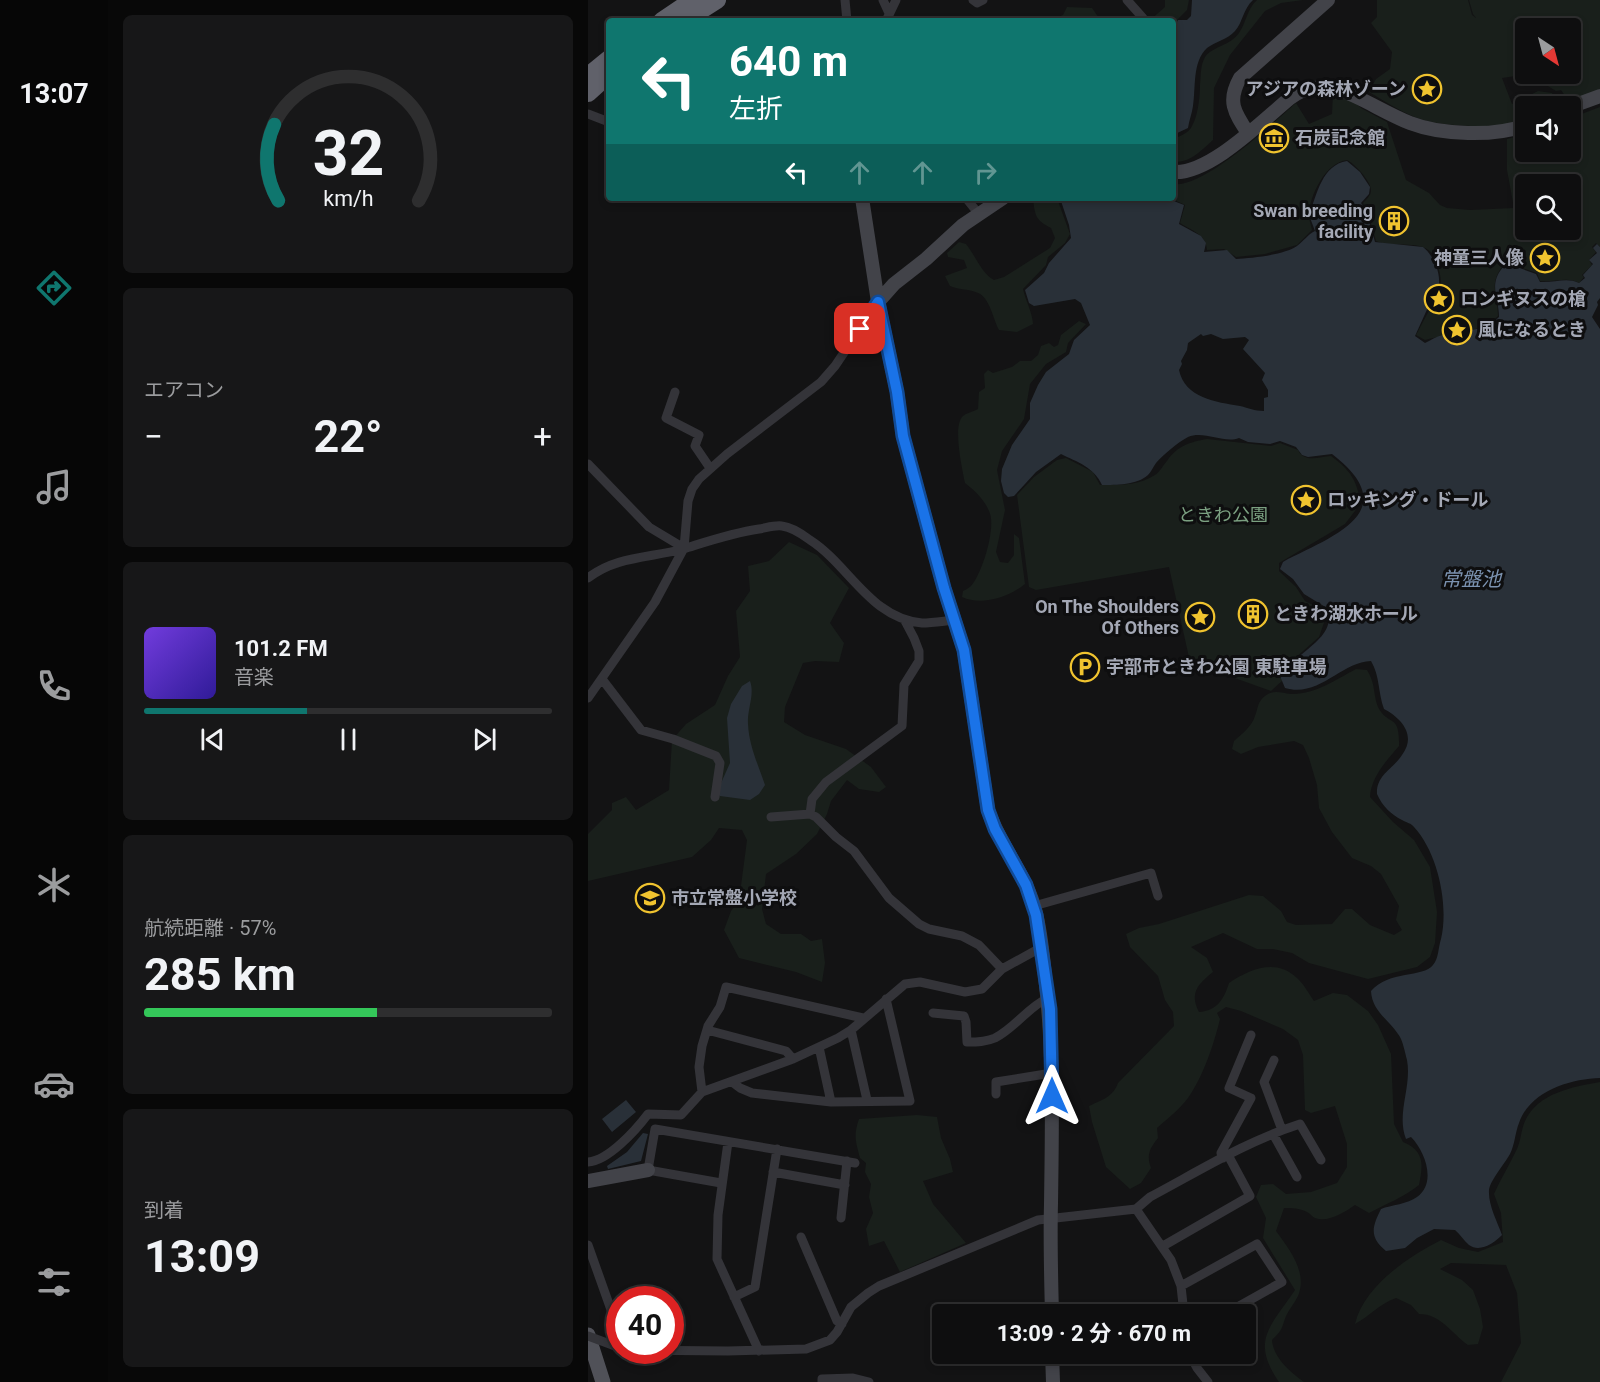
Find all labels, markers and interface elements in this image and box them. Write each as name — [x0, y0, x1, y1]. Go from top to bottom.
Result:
north arrow — [1515, 18, 1581, 84]
map controls — [1515, 18, 1581, 240]
text: 640 m — [729, 37, 848, 86]
icon: left — [630, 42, 708, 120]
place icon: アジアの森林ゾーン — [1411, 73, 1443, 105]
text: 13:07 — [19, 78, 89, 110]
place label: アジアの森林ゾーン — [1246, 78, 1406, 99]
text: 左折 — [729, 93, 783, 125]
button: sound — [1515, 96, 1581, 162]
text: 32 — [312, 117, 384, 190]
museum icon: 石炭記念館 — [1258, 122, 1290, 154]
place label: 石炭記念館 — [1295, 127, 1385, 148]
icon: left — [780, 156, 813, 189]
icon: ahead — [843, 156, 876, 189]
icon: ahead — [906, 156, 939, 189]
icon: right — [969, 156, 1002, 189]
button: search — [1515, 174, 1581, 240]
text: km/h — [323, 187, 373, 212]
place label: Swan breeding facility — [1253, 200, 1374, 242]
building icon: Swan breeding facility — [1378, 205, 1410, 237]
place icon: 神童三人像 — [1529, 242, 1561, 274]
place label: 神童三人像 — [1434, 247, 1524, 268]
icon: directions — [33, 267, 75, 309]
place icon: ロンギヌスの槍 — [1423, 283, 1455, 315]
place label: ロンギヌスの槍 — [1460, 288, 1586, 309]
pin — [834, 303, 885, 354]
icon: arrive — [843, 312, 876, 345]
place icon: 風になるとき — [1441, 314, 1473, 346]
place label: 風になるとき — [1478, 319, 1586, 340]
text: エアコン — [144, 378, 224, 402]
text: 22° — [313, 410, 383, 463]
text: − — [144, 417, 163, 456]
text: + — [533, 417, 552, 456]
icon: music — [33, 466, 75, 508]
place icon: ロッキング・ドール — [1290, 484, 1322, 516]
place label: ロッキング・ドール — [1327, 489, 1488, 510]
park label: ときわ公園 — [1178, 504, 1268, 525]
water label: 常盤池 — [1441, 567, 1503, 591]
place label: On The Shoulders Of Others — [1035, 596, 1179, 638]
building icon: ときわ湖水ホール — [1237, 598, 1269, 630]
place icon: On The Shoulders Of Others — [1184, 601, 1216, 633]
place label: ときわ湖水ホール — [1274, 603, 1418, 624]
text: 101.2 FM — [234, 636, 328, 661]
parking icon: 宇部市ときわ公園 東駐車場 — [1069, 651, 1101, 683]
place label: 宇部市ときわ公園 東駐車場 — [1106, 656, 1326, 677]
icon: phone — [33, 665, 75, 707]
text: 音楽 — [234, 665, 274, 689]
icon: previous — [196, 723, 229, 756]
icon: pause — [332, 723, 365, 756]
icon: next — [468, 723, 501, 756]
icon: climate — [33, 864, 75, 906]
school or university icon: 市立常盤小学校 — [634, 882, 666, 914]
place label: 市立常盤小学校 — [671, 887, 797, 908]
text: 航続距離 · 57% — [144, 916, 276, 940]
text: 285 km — [144, 948, 296, 1001]
icon: car — [33, 1063, 75, 1105]
position arrow — [1020, 1064, 1084, 1128]
text: 到着 — [144, 1198, 184, 1222]
text: 13:09 — [144, 1230, 260, 1283]
icon: filters — [33, 1261, 75, 1303]
speed limit sign: 40 — [606, 1286, 684, 1364]
text: 13:09 · 2 分 · 670 m — [997, 1321, 1191, 1346]

